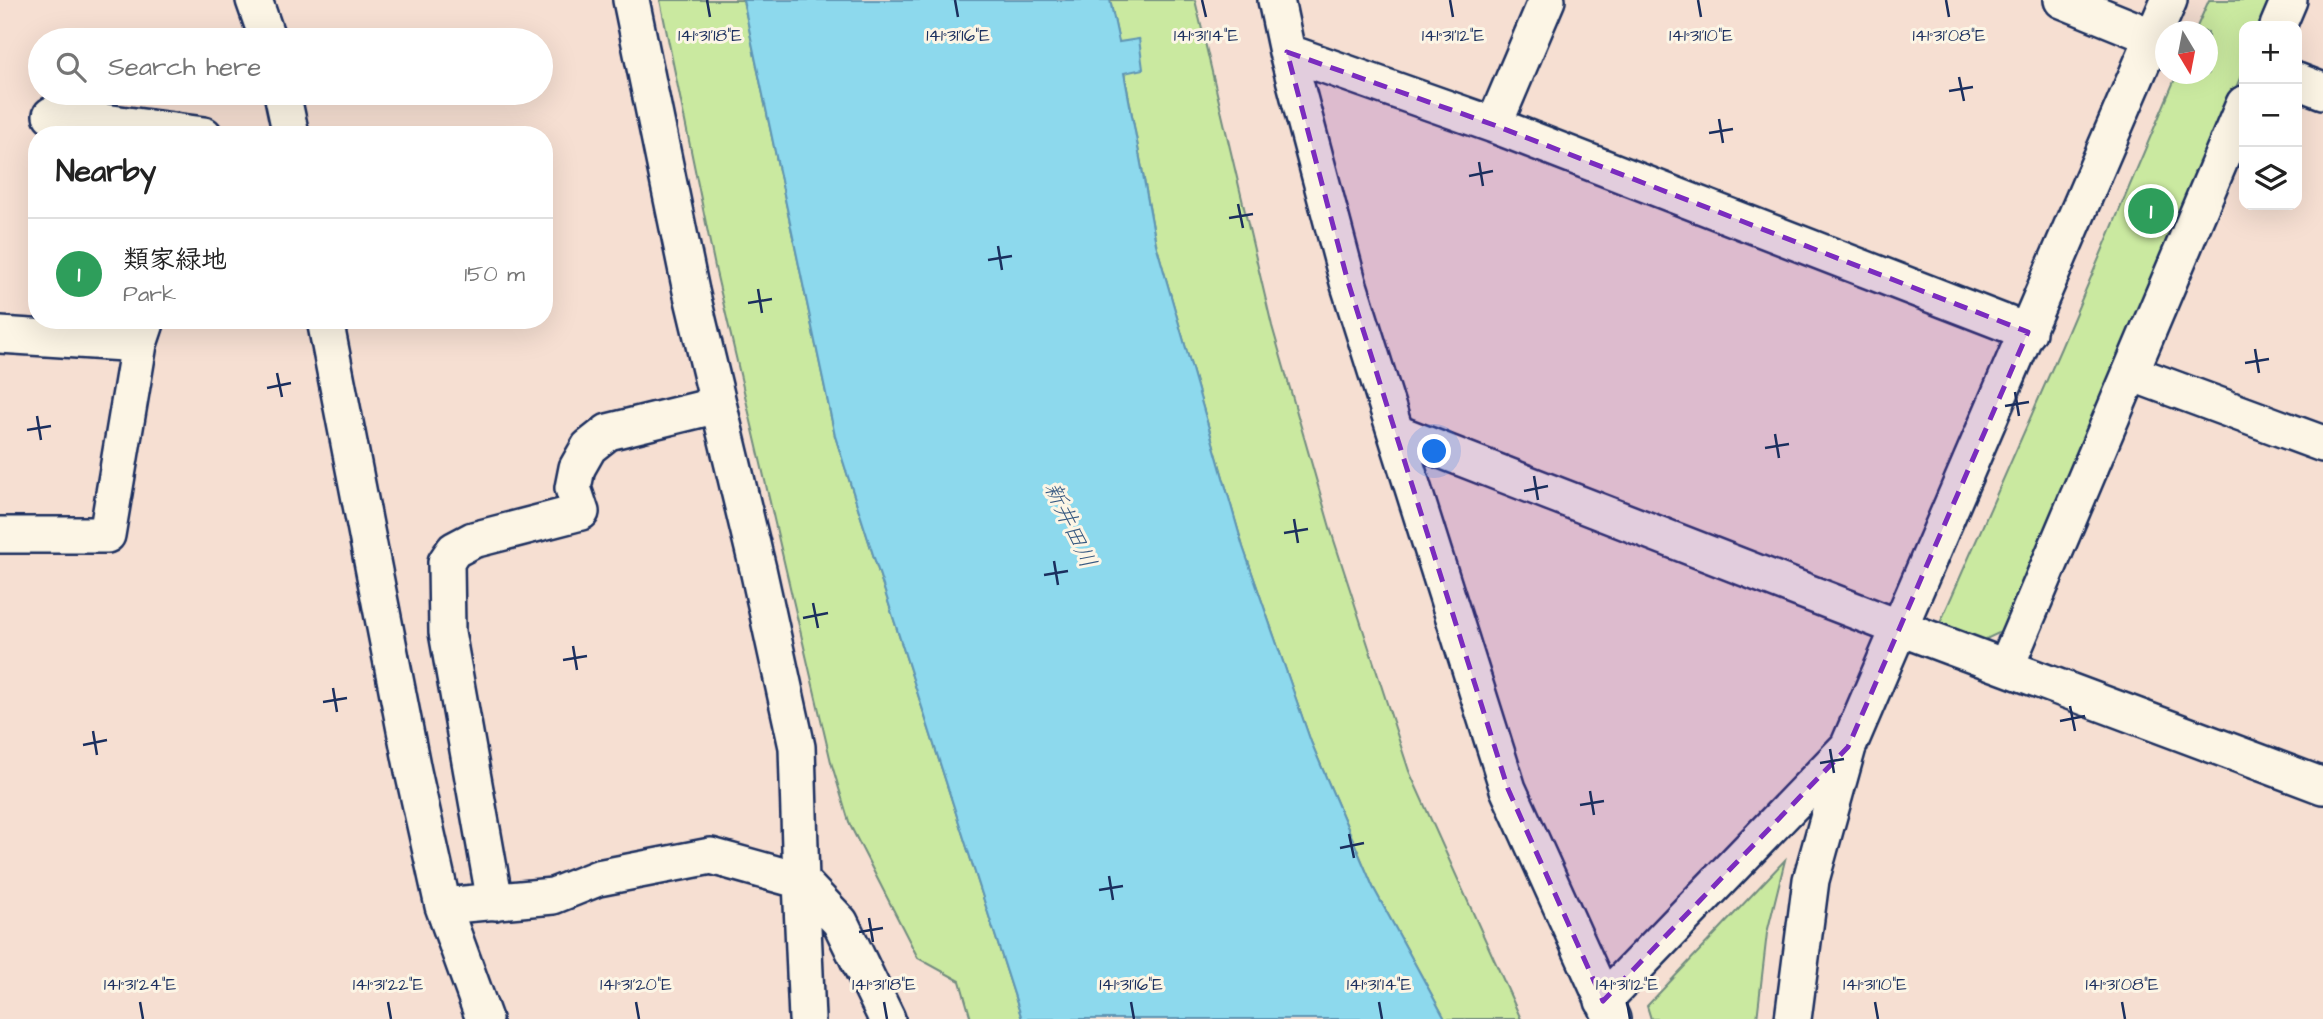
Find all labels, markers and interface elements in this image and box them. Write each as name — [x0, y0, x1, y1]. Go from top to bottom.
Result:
north arrow — [2155, 21, 2218, 84]
map controls — [2239, 21, 2302, 210]
button: + — [2239, 21, 2302, 84]
text: 141°31'18"E — [678, 23, 742, 48]
text: 141°31'16"E — [926, 23, 990, 48]
text: 141°31'14"E — [1174, 23, 1239, 48]
text: 141°31'12"E — [1422, 23, 1485, 48]
text: 141°31'10"E — [1669, 23, 1733, 48]
text: 141°31'08"E — [1912, 23, 1986, 48]
search box — [28, 28, 553, 105]
icon: search — [52, 48, 90, 86]
text: Search here — [108, 49, 261, 85]
button: − — [2239, 84, 2302, 147]
button: layers — [2239, 147, 2302, 210]
text: Nearby — [56, 151, 156, 193]
pin: 1 — [2128, 185, 2174, 237]
text: 類家緑地 — [123, 242, 227, 278]
text: 1 — [78, 258, 80, 290]
text: 150 m — [464, 258, 525, 290]
text: Park — [123, 278, 176, 310]
your location — [1417, 434, 1451, 468]
water label: 新井田川 — [1036, 477, 1104, 573]
text: 141°31'24"E — [104, 972, 177, 997]
text: 141°31'22"E — [353, 972, 424, 997]
text: 141°31'20"E — [600, 972, 672, 997]
text: 141°31'18"E — [852, 972, 916, 997]
text: 141°31'16"E — [1099, 972, 1163, 997]
text: 141°31'14"E — [1347, 972, 1412, 997]
text: 141°31'12"E — [1596, 972, 1659, 997]
text: 141°31'10"E — [1843, 972, 1907, 997]
text: 141°31'08"E — [2085, 972, 2159, 997]

